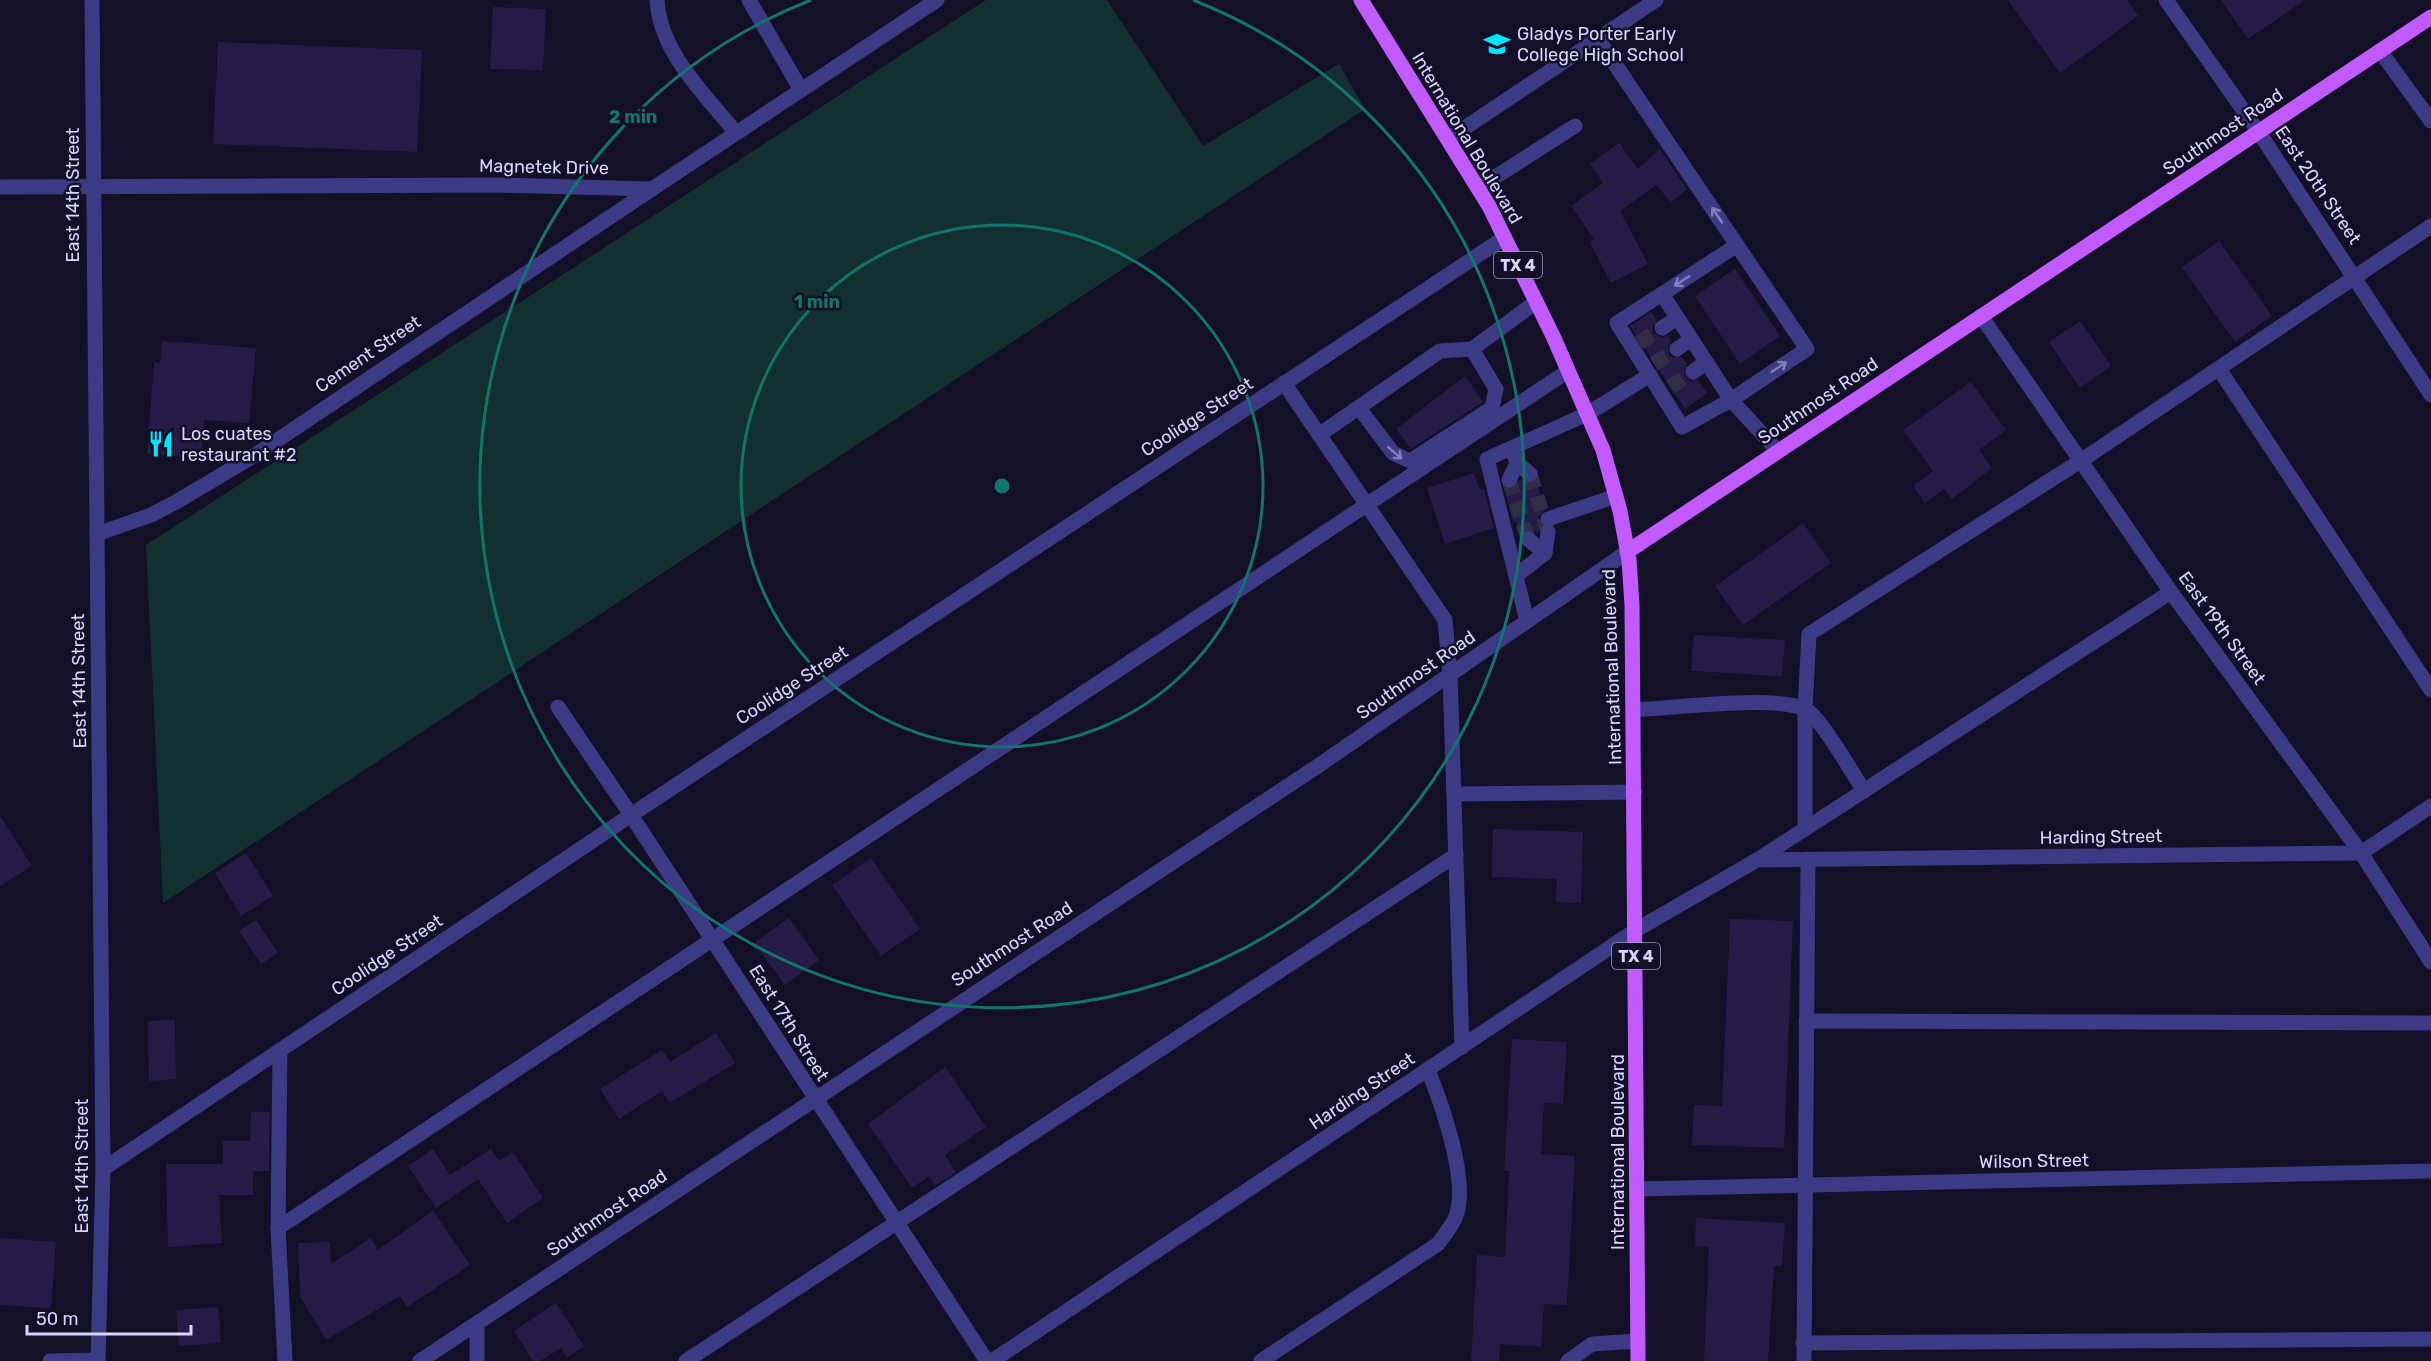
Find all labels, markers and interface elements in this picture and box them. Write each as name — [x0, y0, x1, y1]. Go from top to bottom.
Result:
place label: Gladys Porter Early College High School — [1517, 23, 1684, 66]
school or university icon: Gladys Porter Early College High School — [1482, 29, 1512, 59]
street label: International Boulevard — [1407, 48, 1527, 228]
street label: Southmost Road — [2159, 84, 2287, 180]
text: 2 min — [609, 106, 657, 128]
street label: East 20th Street — [2270, 122, 2366, 248]
street label: East 14th Street — [62, 128, 84, 262]
street label: Magnetek Drive — [479, 155, 609, 179]
one-way arrow — [1710, 207, 1722, 224]
road number: TX 4 — [1494, 252, 1542, 278]
one-way arrow — [1674, 276, 1691, 288]
text: 1 min — [794, 291, 840, 313]
street label: Cement Street — [311, 311, 425, 397]
street label: Southmost Road — [1754, 353, 1882, 449]
one-way arrow — [1771, 361, 1788, 374]
street label: Coolidge Street — [1137, 373, 1257, 461]
place label: Los cuates restaurant #2 — [181, 423, 297, 466]
restaurant icon: Los cuates restaurant #2 — [146, 429, 176, 459]
one-way arrow — [1388, 446, 1403, 460]
centre of rings — [992, 476, 1012, 496]
street label: East 19th Street — [2174, 567, 2270, 689]
street label: International Boulevard — [1598, 569, 1626, 765]
street label: East 14th Street — [67, 613, 91, 749]
street label: Southmost Road — [1352, 626, 1480, 724]
street label: Coolidge Street — [732, 641, 852, 729]
street label: Harding Street — [2040, 825, 2162, 849]
street label: Southmost Road — [947, 897, 1077, 991]
street label: Coolidge Street — [327, 910, 447, 1000]
road number: TX 4 — [1612, 943, 1660, 969]
street label: East 17th Street — [744, 961, 834, 1085]
street label: Harding Street — [1305, 1048, 1419, 1134]
street label: International Boulevard — [1607, 1054, 1629, 1250]
street label: East 14th Street — [71, 1099, 93, 1233]
street label: Wilson Street — [1979, 1149, 2089, 1173]
street label: Southmost Road — [543, 1165, 671, 1261]
scale bar — [27, 1298, 190, 1336]
text: 50 m — [36, 1308, 79, 1330]

